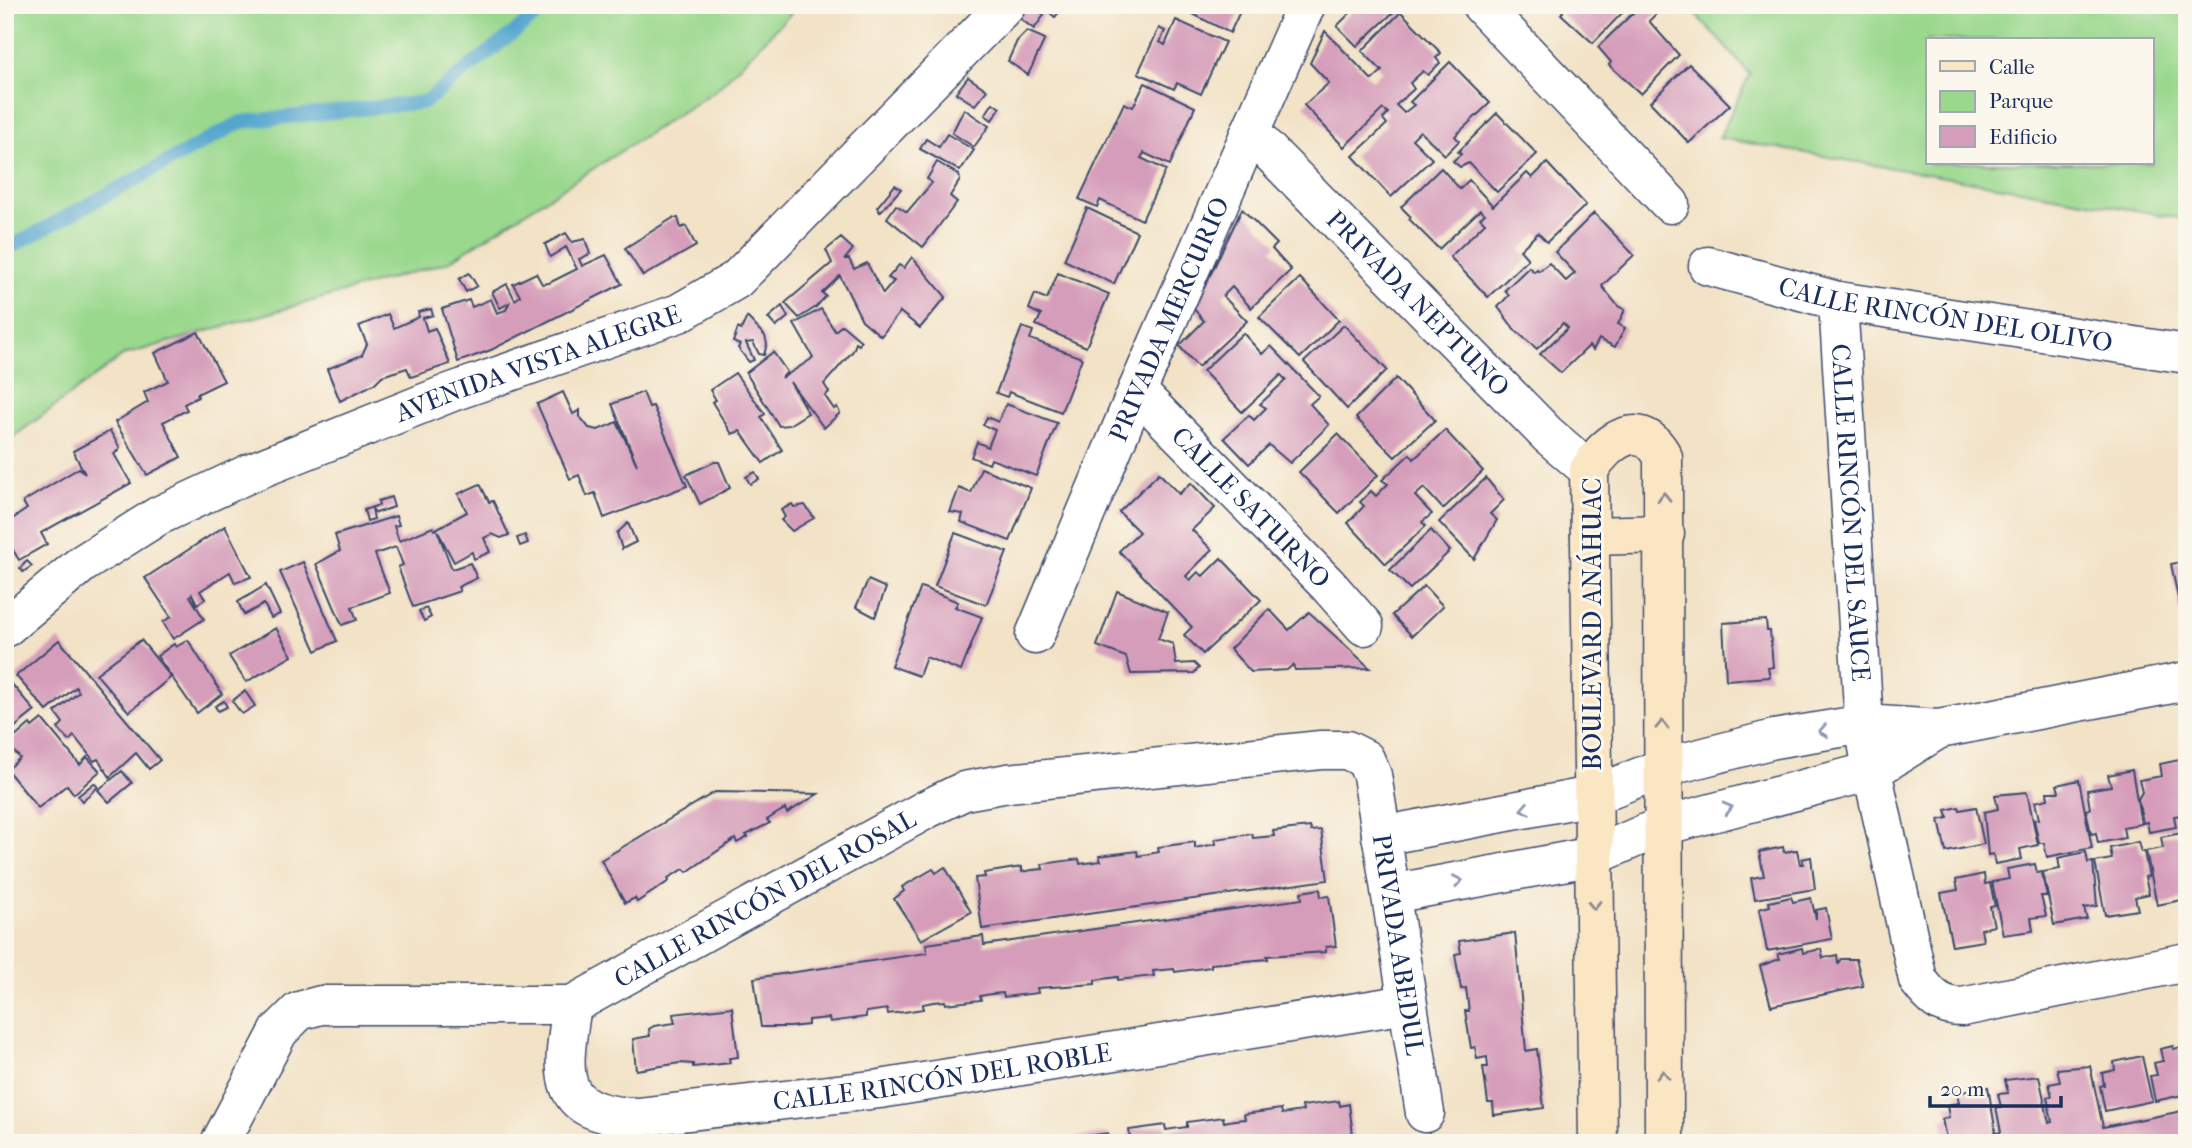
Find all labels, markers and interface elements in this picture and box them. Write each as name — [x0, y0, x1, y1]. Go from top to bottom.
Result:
legend — [1926, 38, 2154, 164]
text: Calle — [1989, 55, 2035, 79]
text: Parque — [1989, 89, 2053, 113]
text: Edificio — [1989, 125, 2057, 149]
street label: PRIVADA MERCURIO — [1103, 192, 1236, 446]
street label: PRIVADA NEPTUNO — [1320, 204, 1516, 403]
street label: CALLE RINCÓN DEL OLIVO — [1775, 271, 2115, 358]
street label: AVENIDA VISTA ALEGRE — [390, 298, 685, 429]
street label: CALLE RINCÓN DEL SAUCE — [1825, 343, 1876, 683]
street label: CALLE SATURNO — [1165, 421, 1337, 594]
street label: BOULEVARD ANÁHUAC — [1576, 477, 1608, 771]
one-way arrow — [1656, 491, 1672, 502]
one-way arrow — [1654, 719, 1670, 729]
one-way arrow — [1817, 723, 1829, 738]
one-way arrow — [1519, 801, 1531, 816]
one-way arrow — [1721, 801, 1733, 816]
street label: CALLE RINCÓN DEL ROSAL — [609, 803, 922, 995]
street label: PRIVADA ABEDUL — [1365, 832, 1431, 1058]
one-way arrow — [1452, 874, 1464, 889]
one-way arrow — [1587, 900, 1602, 911]
street label: CALLE RINCÓN DEL ROBLE — [771, 1037, 1114, 1117]
scale bar — [1930, 1064, 2061, 1108]
one-way arrow — [1656, 1069, 1671, 1080]
text: 20 m — [1940, 1077, 1985, 1101]

